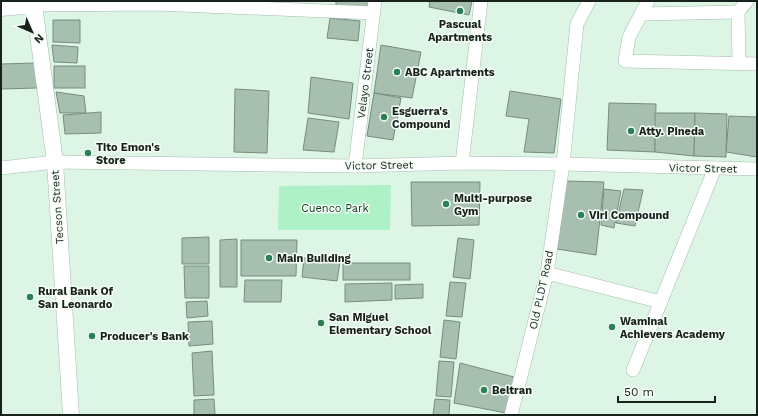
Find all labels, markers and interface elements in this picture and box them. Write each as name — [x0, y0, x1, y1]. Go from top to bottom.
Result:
marker: Pascual Apartments — [455, 6, 465, 16]
north arrow — [12, 12, 52, 52]
place label: Pascual Apartments — [428, 18, 492, 44]
text: N — [31, 31, 46, 46]
street label: Velayo Street — [355, 46, 376, 119]
place label: ABC Apartments — [405, 66, 495, 79]
marker: ABC Apartments — [392, 67, 402, 77]
place label: Esguerra's Compound — [392, 105, 451, 131]
marker: Esguerra's Compound — [379, 112, 389, 122]
place label: Atty. Pineda — [639, 125, 705, 138]
marker: Atty. Pineda — [626, 126, 636, 136]
place label: Tito Emon's Store — [96, 141, 160, 167]
marker: Tito Emon's Store — [83, 148, 93, 158]
street label: Victor Street — [345, 158, 414, 173]
street label: Victor Street — [669, 161, 738, 176]
street label: Tecson Street — [48, 169, 67, 244]
place label: Multi-purpose Gym — [454, 192, 532, 218]
marker: Multi-purpose Gym — [441, 199, 451, 209]
park label: Cuenco Park — [301, 202, 369, 215]
place label: Viri Compound — [589, 209, 669, 222]
marker: Viri Compound — [576, 210, 586, 220]
street label: Old PLDT Road — [527, 250, 556, 331]
place label: Main Building — [277, 252, 352, 265]
marker: Main Building — [264, 253, 274, 263]
place label: Rural Bank Of San Leonardo — [38, 285, 114, 311]
marker: Rural Bank Of San Leonardo — [25, 292, 35, 302]
place label: San Miguel Elementary School — [329, 311, 432, 337]
place label: Waminal Achievers Academy — [620, 315, 726, 341]
marker: San Miguel Elementary School — [316, 318, 326, 328]
marker: Waminal Achievers Academy — [607, 322, 617, 332]
place label: Producer's Bank — [100, 330, 189, 343]
marker: Producer's Bank — [87, 331, 97, 341]
scale bar — [618, 378, 715, 404]
place label: Beltran — [492, 384, 532, 397]
marker: Beltran — [479, 385, 489, 395]
text: 50 m — [624, 385, 654, 399]

